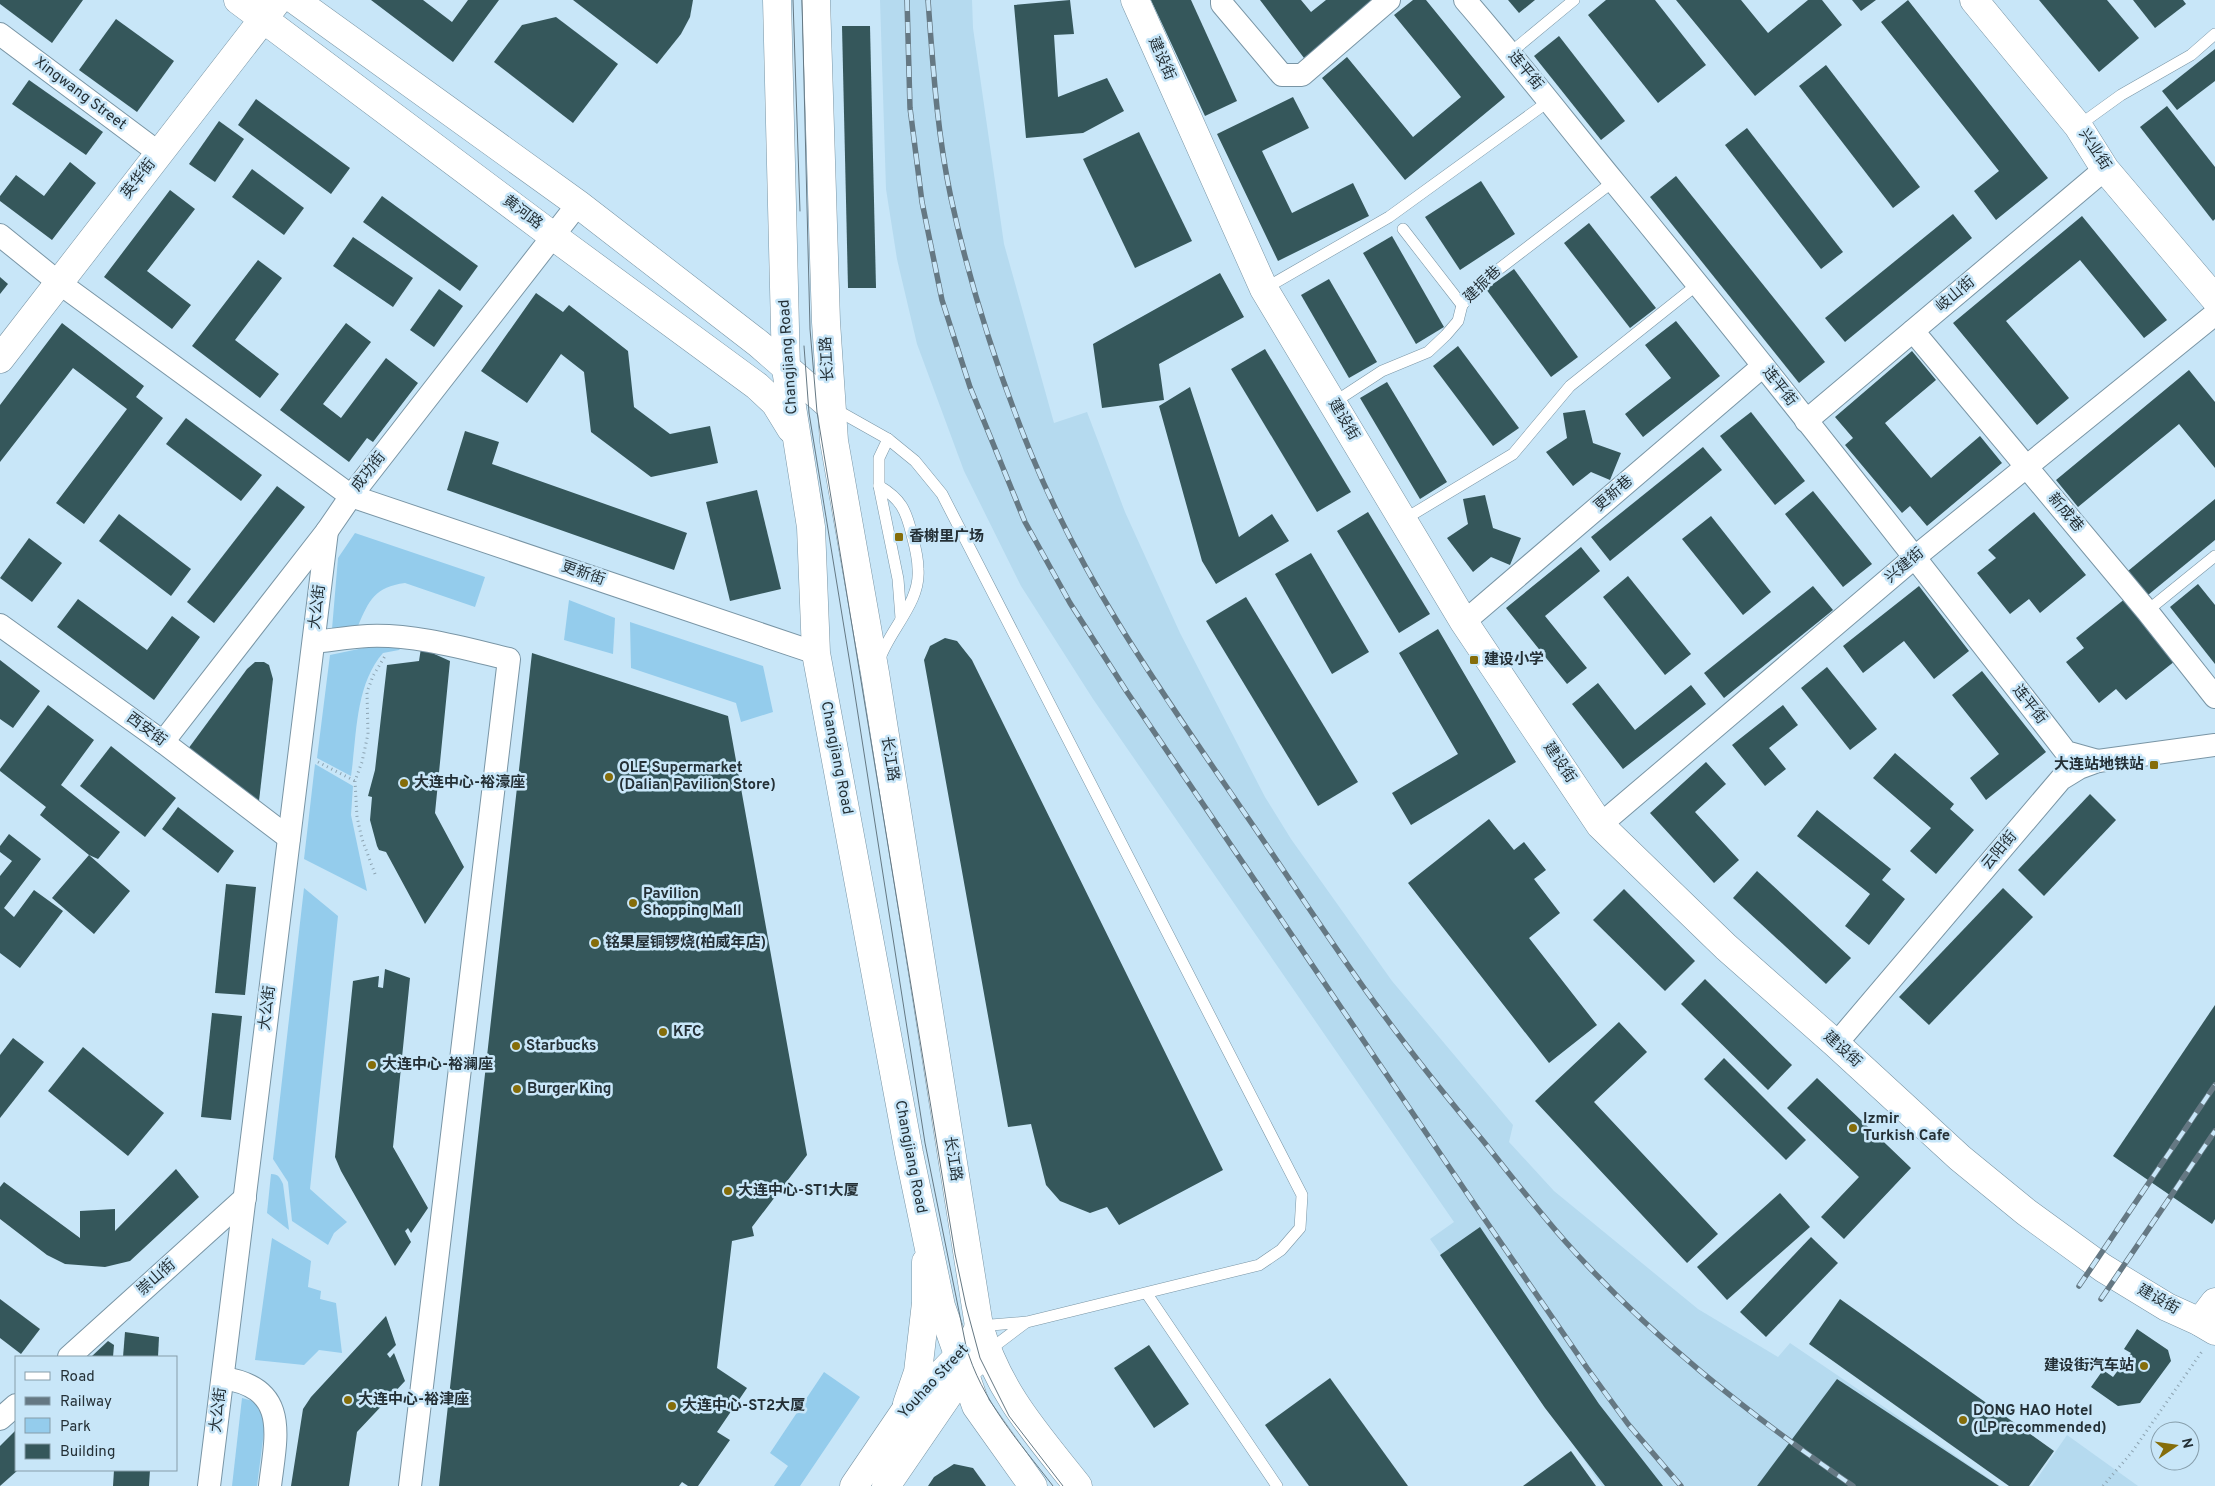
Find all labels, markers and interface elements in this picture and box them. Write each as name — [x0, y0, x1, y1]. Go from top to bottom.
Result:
street label: 建设街 — [1143, 35, 1179, 83]
street label: 连平街 — [1503, 48, 1547, 94]
street label: Xingwang Street — [30, 53, 130, 135]
street label: 兴业街 — [2074, 126, 2114, 174]
street label: 英华街 — [117, 155, 160, 203]
street label: 黄河路 — [498, 192, 546, 234]
street label: 建振巷 — [1460, 263, 1506, 307]
street label: 岐山街 — [1933, 273, 1979, 317]
street label: Changjiang Road — [776, 299, 802, 415]
street label: 长江路 — [817, 336, 839, 382]
street label: 连平街 — [1758, 363, 1800, 411]
street label: 建设街 — [1323, 396, 1363, 444]
street label: 成功街 — [348, 448, 390, 496]
street label: 更新巷 — [1591, 472, 1637, 516]
street label: 新成巷 — [2043, 490, 2087, 536]
place label: 香榭里广场 — [909, 527, 984, 547]
marker: 香榭里广场 — [893, 531, 905, 543]
street label: 兴建街 — [1882, 544, 1928, 588]
street label: 更新街 — [559, 558, 607, 590]
street label: 大公街 — [306, 584, 330, 630]
place label: 建设小学 — [1484, 650, 1544, 670]
marker: 建设小学 — [1468, 654, 1480, 666]
street label: 连平街 — [2008, 681, 2050, 729]
street label: Changjiang Road — [816, 700, 856, 816]
street label: 西安街 — [122, 709, 170, 751]
street label: 长江路 — [876, 735, 902, 783]
street label: 建设街 — [1539, 739, 1579, 787]
place label: 大连站地铁站 — [2054, 756, 2144, 775]
place label: OLE Supermarket (Dalian Pavilion Store) — [619, 759, 776, 795]
marker: 大连站地铁站 — [2148, 759, 2160, 771]
marker: OLE Supermarket (Dalian Pavilion Store) — [603, 771, 615, 783]
place label: 大连中心-裕濠座 — [414, 773, 525, 793]
marker: 大连中心-裕濠座 — [398, 777, 410, 789]
street label: 云阳街 — [1978, 828, 2022, 874]
place label: Pavilion Shopping Mall — [643, 885, 742, 921]
marker: Pavilion Shopping Mall — [627, 897, 639, 909]
place label: 铭果屋铜锣烧(柏威年店) — [605, 933, 766, 953]
marker: 铭果屋铜锣烧(柏威年店) — [589, 937, 601, 949]
street label: 大公街 — [256, 985, 280, 1031]
place label: KFC — [673, 1023, 702, 1042]
marker: KFC — [657, 1026, 669, 1038]
street label: 建设街 — [1819, 1028, 1865, 1072]
place label: Starbucks — [526, 1037, 596, 1056]
marker: Starbucks — [510, 1040, 522, 1052]
place label: 大连中心-裕澜座 — [382, 1055, 493, 1075]
marker: 大连中心-裕澜座 — [366, 1059, 378, 1071]
place label: Burger King — [527, 1080, 612, 1099]
marker: Burger King — [511, 1083, 523, 1095]
street label: Changjiang Road — [890, 1099, 930, 1215]
place label: Izmir Turkish Cafe — [1863, 1110, 1950, 1146]
marker: Izmir Turkish Cafe — [1847, 1122, 1859, 1134]
street label: 长江路 — [939, 1135, 965, 1183]
place label: 大连中心-ST1大厦 — [738, 1182, 858, 1201]
marker: 大连中心-ST1大厦 — [722, 1185, 734, 1197]
street label: 崇山街 — [134, 1256, 180, 1300]
street label: 建设街 — [2134, 1281, 2182, 1319]
street label: Youhao Street — [895, 1341, 973, 1423]
legend — [15, 1356, 178, 1471]
place label: 建设街汽车站 — [2044, 1357, 2134, 1376]
marker: 建设街汽车站 — [2138, 1360, 2150, 1372]
text: Road — [60, 1368, 95, 1387]
street label: 大公街 — [207, 1387, 231, 1433]
place label: 大连中心-裕津座 — [358, 1390, 469, 1410]
text: Railway — [60, 1393, 112, 1412]
marker: 大连中心-裕津座 — [342, 1394, 354, 1406]
place label: 大连中心-ST2大厦 — [682, 1397, 805, 1416]
marker: 大连中心-ST2大厦 — [666, 1400, 678, 1412]
place label: DONG HAO Hotel (LP recommended) — [1973, 1402, 2107, 1438]
marker: DONG HAO Hotel (LP recommended) — [1957, 1414, 1969, 1426]
text: Park — [60, 1418, 91, 1437]
north arrow — [2150, 1421, 2200, 1471]
text: N — [2177, 1437, 2196, 1450]
text: Building — [60, 1443, 115, 1462]

